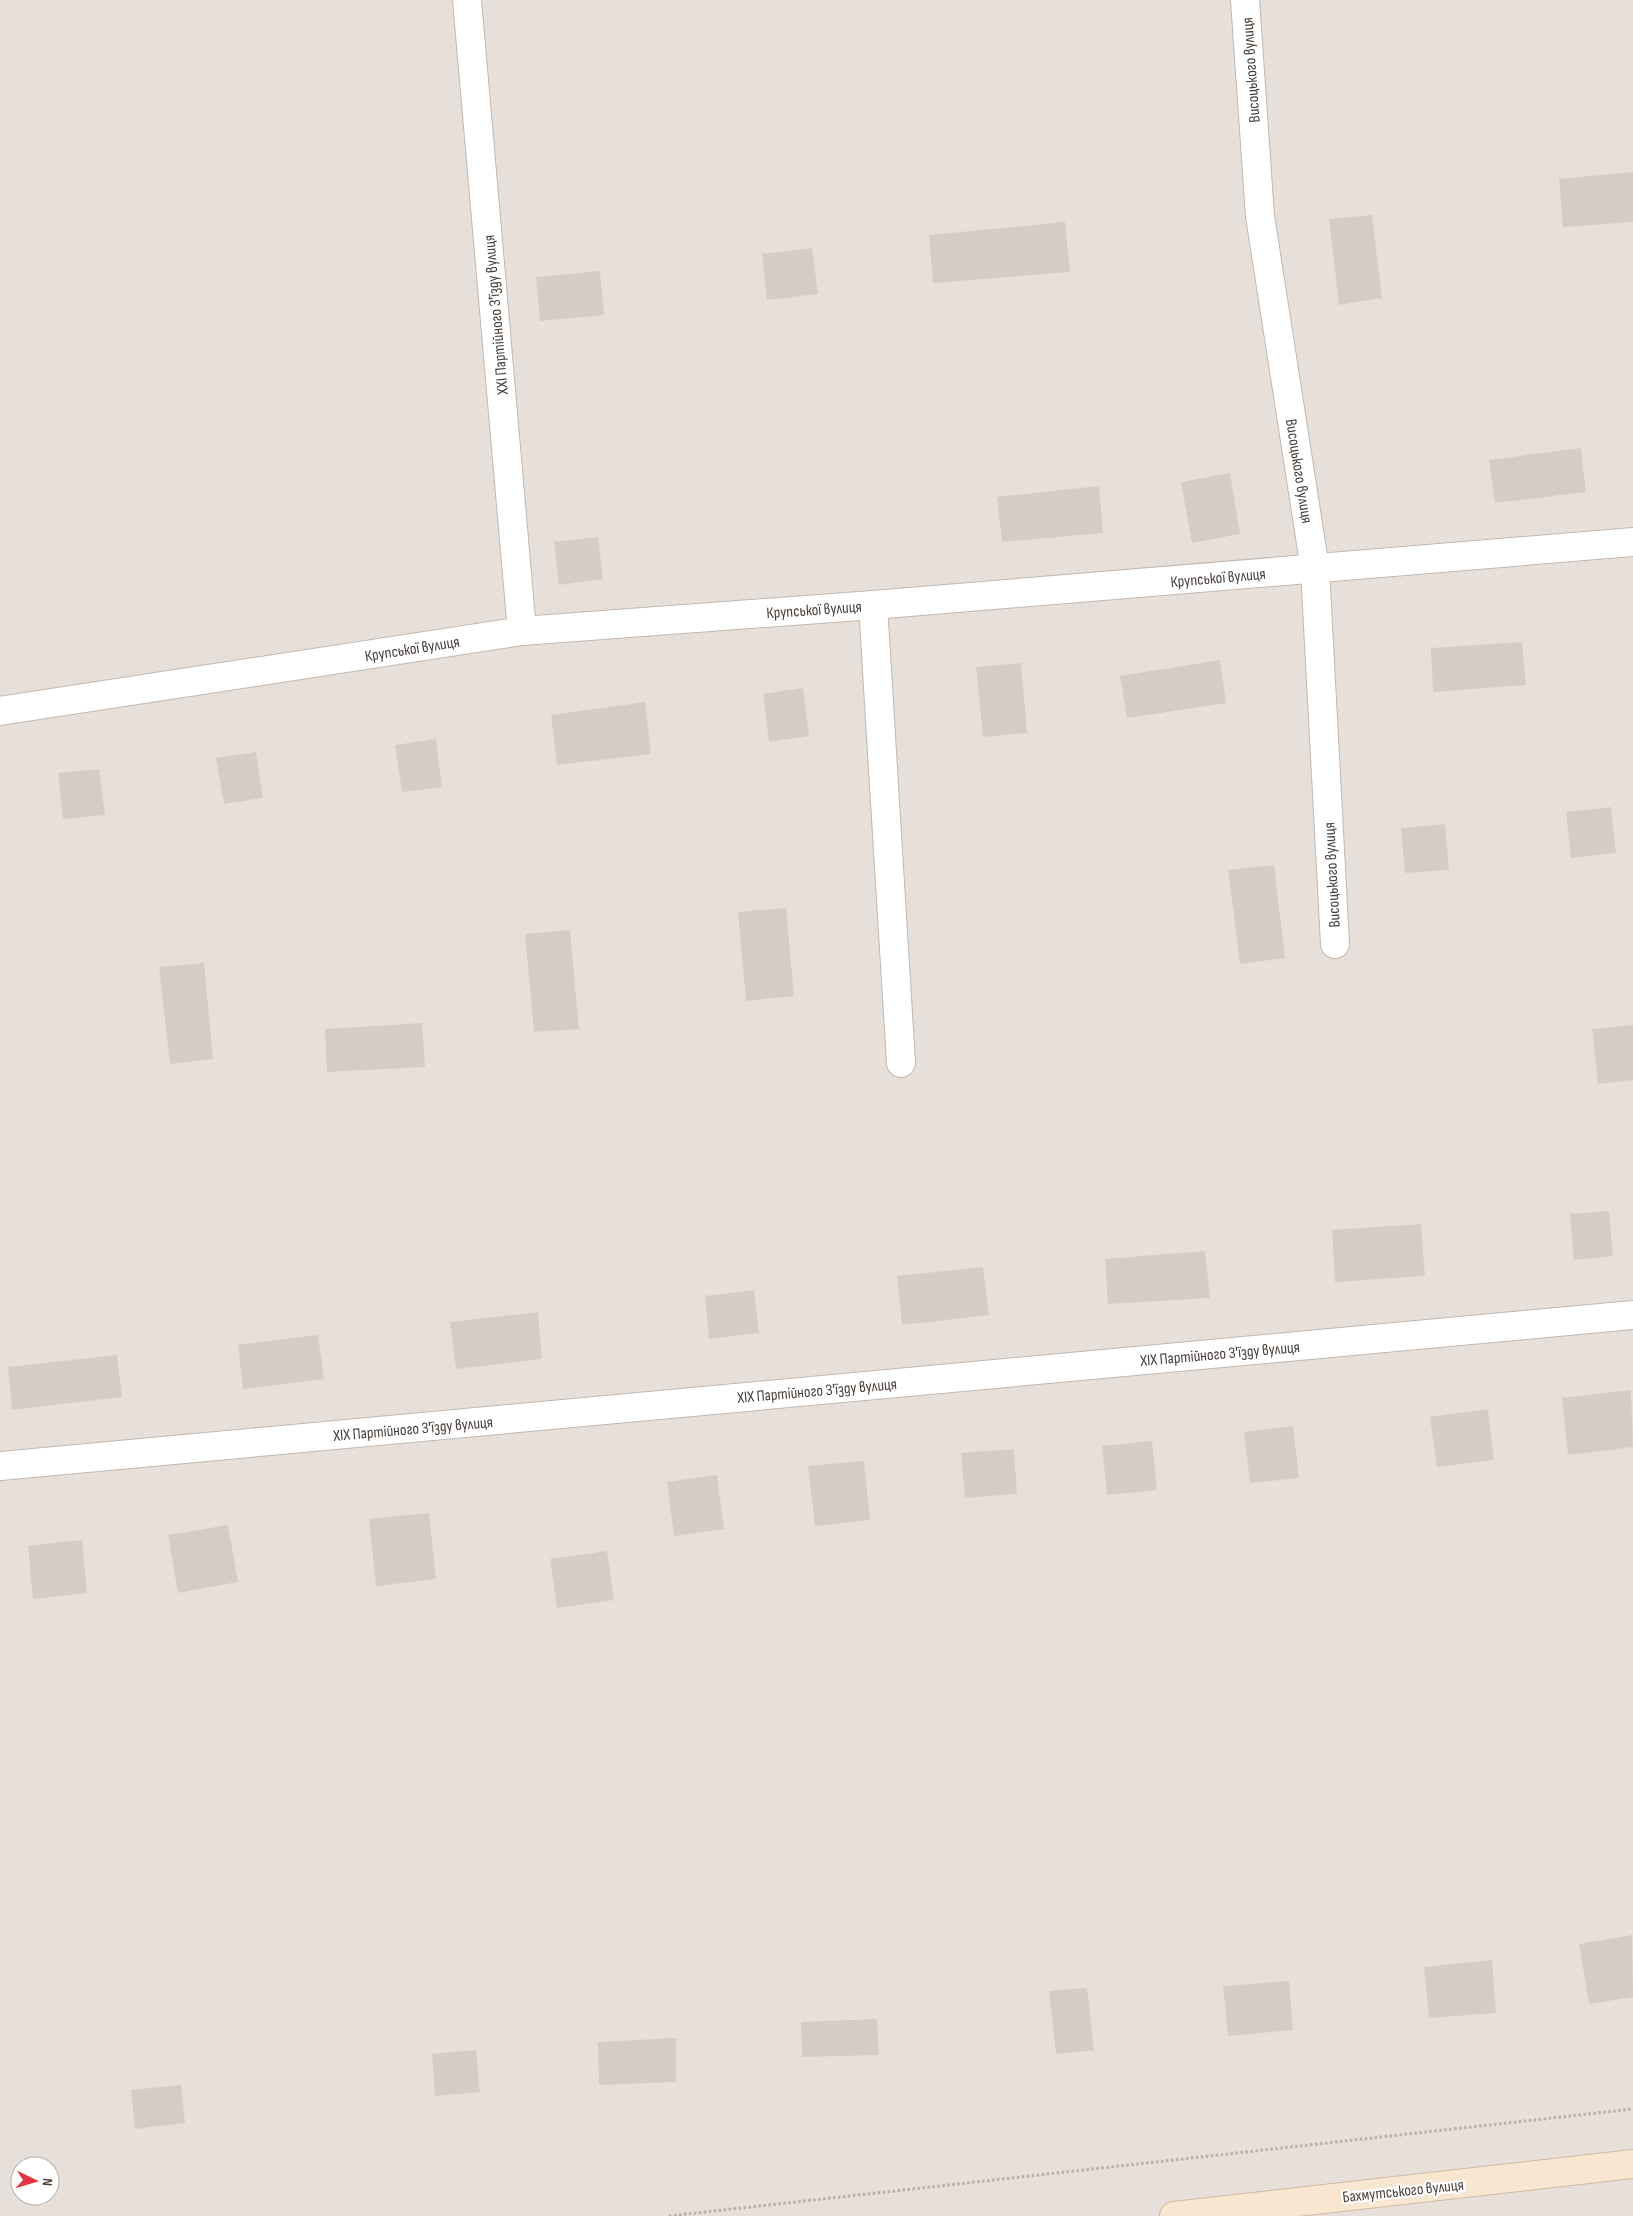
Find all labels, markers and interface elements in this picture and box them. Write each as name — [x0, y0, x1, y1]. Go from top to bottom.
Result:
street label: Висоцького вулиця — [1238, 17, 1265, 123]
street label: XXI Партійного З'їзду вулиця — [480, 234, 513, 397]
street label: Висоцького вулиця — [1281, 418, 1316, 525]
street label: Крупської вулиця — [1170, 565, 1267, 592]
street label: Крупської вулиця — [766, 598, 862, 623]
street label: Крупської вулиця — [364, 633, 461, 666]
street label: Висоцького вулиця — [1320, 822, 1345, 928]
street label: XIX Партійного З'їзду вулиця — [1139, 1338, 1301, 1371]
street label: XIX Партійного З'їзду вулиця — [736, 1375, 898, 1408]
street label: XIX Партійного З'їзду вулиця — [332, 1413, 494, 1446]
north arrow — [10, 2156, 60, 2206]
street label: Бахмутського вулиця — [1342, 2176, 1465, 2207]
text: N — [39, 2178, 56, 2187]

